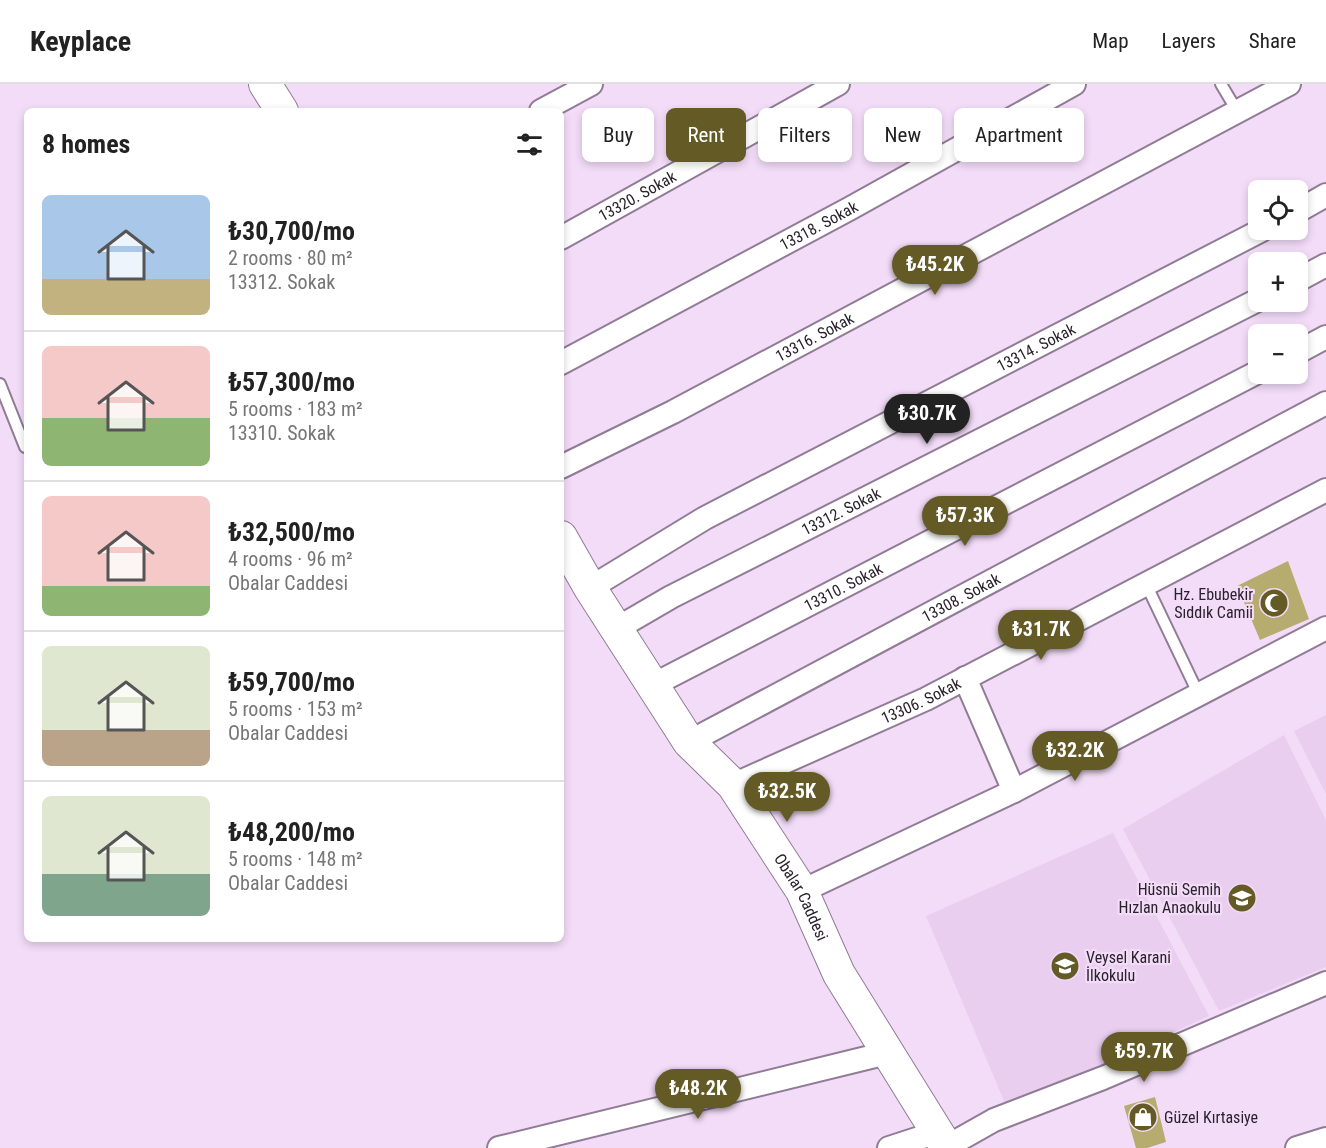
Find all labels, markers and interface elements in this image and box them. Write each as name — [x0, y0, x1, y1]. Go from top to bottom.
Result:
text: Keyplace — [30, 25, 131, 58]
text: Map — [1092, 29, 1129, 53]
text: Layers — [1162, 29, 1216, 53]
text: Share — [1249, 29, 1296, 53]
chip: Buy — [582, 108, 654, 162]
chip: Rent — [666, 108, 746, 162]
chip: Filters — [758, 108, 852, 162]
chip: New — [864, 108, 942, 162]
chip: Apartment — [954, 108, 1084, 162]
icon: filters — [513, 128, 546, 161]
text: 8 homes — [42, 129, 130, 159]
street label: 13320. Sokak — [595, 167, 680, 225]
map controls — [1248, 180, 1308, 384]
button: locate — [1248, 180, 1308, 240]
street label: 13318. Sokak — [776, 197, 862, 254]
text: ₺30,700/mo — [228, 216, 355, 246]
icon: home — [90, 219, 162, 291]
pin: ₺45.2K — [886, 245, 984, 296]
text: 2 rooms · 80 m² — [228, 246, 353, 270]
text: ₺45.2K — [906, 252, 964, 276]
button: + — [1248, 252, 1308, 312]
text: 13312. Sokak — [228, 270, 335, 294]
street label: 13316. Sokak — [772, 308, 858, 366]
street label: 13314. Sokak — [994, 319, 1079, 376]
button: − — [1248, 324, 1308, 384]
text: ₺57,300/mo — [228, 367, 355, 397]
icon: home — [90, 370, 162, 442]
pin: ₺30.7K — [878, 394, 976, 445]
text: 5 rooms · 183 m² — [228, 397, 363, 421]
text: ₺30.7K — [898, 401, 956, 425]
text: 13310. Sokak — [228, 421, 335, 445]
street label: 13312. Sokak — [798, 483, 884, 539]
pin: ₺57.3K — [916, 496, 1014, 547]
text: ₺57.3K — [936, 503, 994, 527]
text: ₺32,500/mo — [228, 517, 355, 547]
icon: home — [90, 520, 162, 592]
text: 4 rooms · 96 m² — [228, 547, 353, 571]
street label: 13310. Sokak — [801, 559, 886, 615]
street label: 13308. Sokak — [919, 569, 1004, 626]
text: Obalar Caddesi — [228, 571, 348, 595]
place label: Hz. Ebubekir Sıddık Camii — [1173, 585, 1253, 622]
mosque icon: Hz. Ebubekir Sıddık Camii — [1258, 587, 1290, 619]
pin: ₺31.7K — [992, 610, 1090, 661]
text: ₺31.7K — [1012, 617, 1070, 641]
text: ₺59,700/mo — [228, 667, 355, 697]
icon: home — [90, 670, 162, 742]
street label: 13306. Sokak — [878, 673, 965, 728]
text: 5 rooms · 153 m² — [228, 697, 363, 721]
text: Obalar Caddesi — [228, 721, 348, 745]
pin: ₺32.2K — [1026, 731, 1124, 782]
text: ₺32.2K — [1046, 738, 1104, 762]
pin: ₺32.5K — [738, 772, 836, 823]
text: ₺32.5K — [758, 779, 816, 803]
text: ₺48,200/mo — [228, 817, 355, 847]
icon: home — [90, 820, 162, 892]
text: 5 rooms · 148 m² — [228, 847, 363, 871]
street label: Obalar Caddesi — [770, 850, 832, 944]
text: Obalar Caddesi — [228, 871, 348, 895]
place label: Hüsnü Semih Hızlan Anaokulu — [1119, 880, 1221, 917]
school or university icon: Hüsnü Semih Hızlan Anaokulu — [1226, 882, 1258, 914]
place label: Veysel Karani İlkokulu — [1086, 948, 1171, 985]
school or university icon: Veysel Karani İlkokulu — [1049, 950, 1081, 982]
pin: ₺59.7K — [1095, 1032, 1193, 1083]
text: ₺59.7K — [1115, 1039, 1173, 1063]
pin: ₺48.2K — [649, 1069, 747, 1120]
text: ₺48.2K — [669, 1076, 727, 1100]
shop icon: Güzel Kırtasiye — [1127, 1101, 1159, 1133]
place label: Güzel Kırtasiye — [1164, 1108, 1258, 1127]

